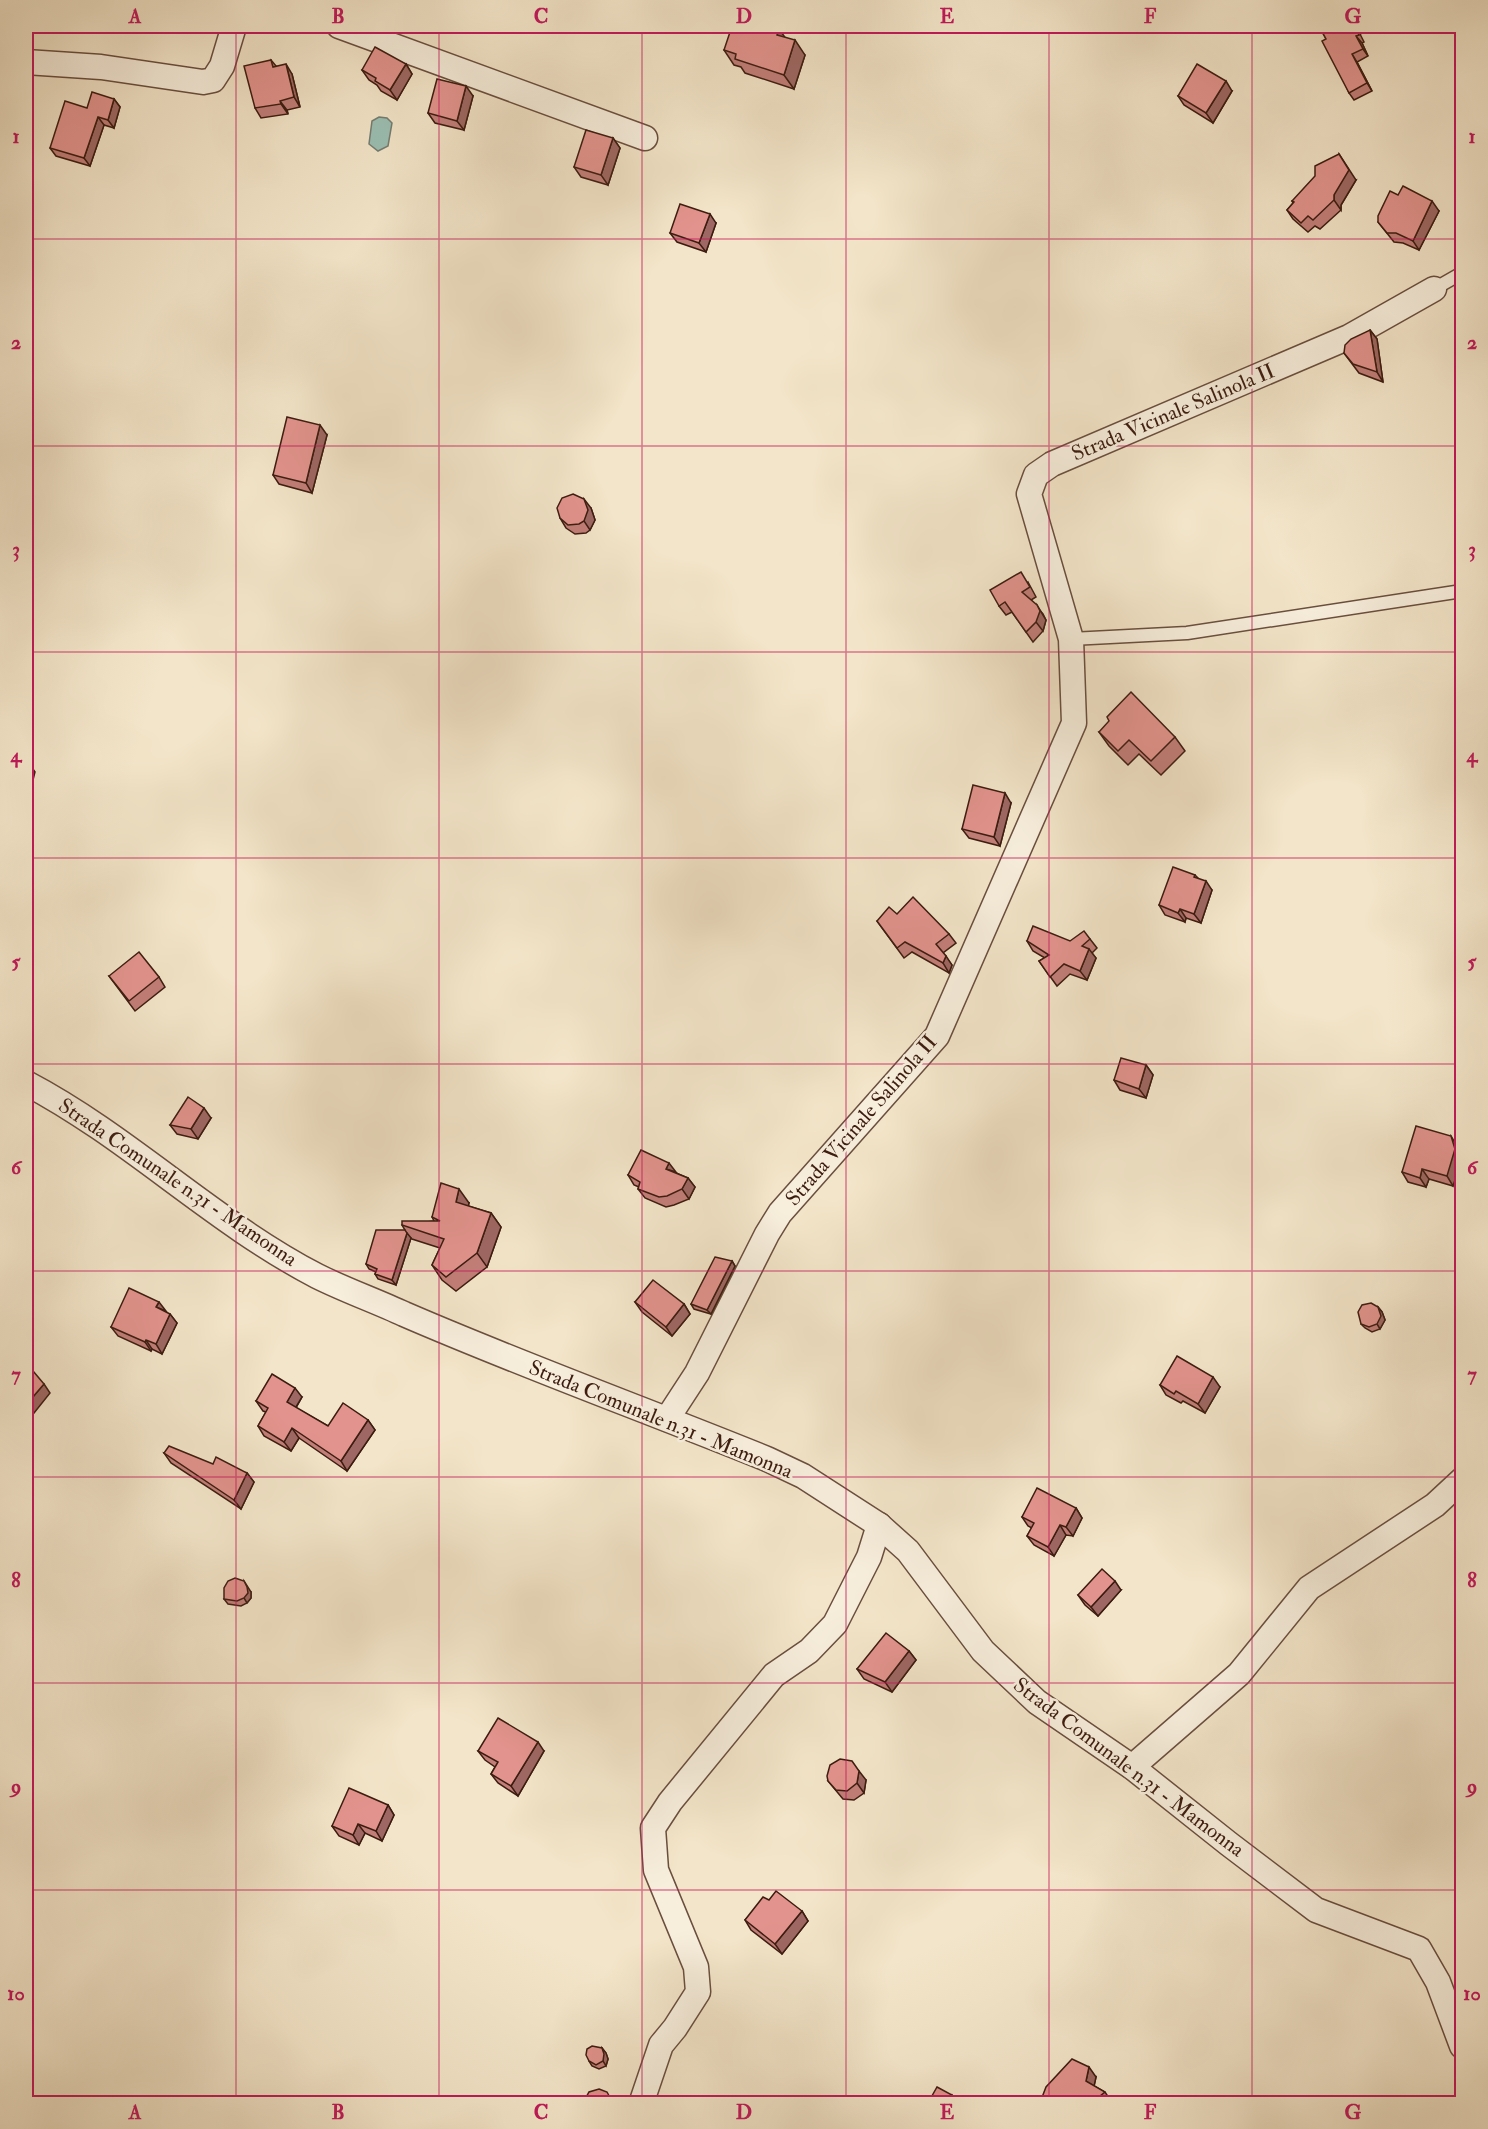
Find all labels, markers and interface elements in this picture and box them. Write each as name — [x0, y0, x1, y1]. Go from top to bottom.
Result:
text: A — [128, 4, 142, 29]
text: B — [331, 4, 345, 29]
text: C — [534, 4, 548, 29]
text: D — [736, 4, 752, 29]
text: E — [940, 4, 955, 29]
text: F — [1144, 4, 1157, 29]
text: G — [1345, 4, 1362, 29]
text: 1 — [12, 124, 20, 149]
text: 1 — [1468, 124, 1476, 149]
text: 2 — [11, 330, 21, 355]
text: 2 — [1467, 330, 1477, 355]
street label: Strada Vicinale Salinola II — [1068, 357, 1279, 467]
text: 3 — [12, 537, 20, 562]
text: 3 — [1468, 537, 1476, 562]
text: 4 — [10, 743, 23, 768]
text: 4 — [1466, 743, 1479, 768]
text: 5 — [12, 949, 22, 974]
text: 5 — [1468, 949, 1478, 974]
street label: Strada Vicinale Salinola II — [780, 1029, 943, 1211]
street label: Strada Comunale n.31 - Mamonna — [53, 1092, 303, 1273]
text: 6 — [11, 1155, 23, 1180]
text: 6 — [1467, 1155, 1479, 1180]
street label: Strada Comunale n.31 - Mamonna — [525, 1354, 797, 1485]
text: 7 — [11, 1362, 21, 1387]
text: 7 — [1467, 1362, 1477, 1387]
text: 8 — [11, 1568, 21, 1593]
text: 8 — [1467, 1568, 1477, 1593]
street label: Strada Comunale n.31 - Mamonna — [1008, 1672, 1250, 1863]
text: 9 — [9, 1774, 21, 1799]
text: 9 — [1465, 1774, 1477, 1799]
text: 10 — [7, 1981, 25, 2006]
text: 10 — [1463, 1981, 1481, 2006]
text: A — [128, 2100, 142, 2125]
text: B — [331, 2100, 345, 2125]
text: C — [534, 2100, 548, 2125]
text: D — [736, 2100, 752, 2125]
text: E — [940, 2100, 955, 2125]
text: F — [1144, 2100, 1157, 2125]
text: G — [1345, 2100, 1362, 2125]

